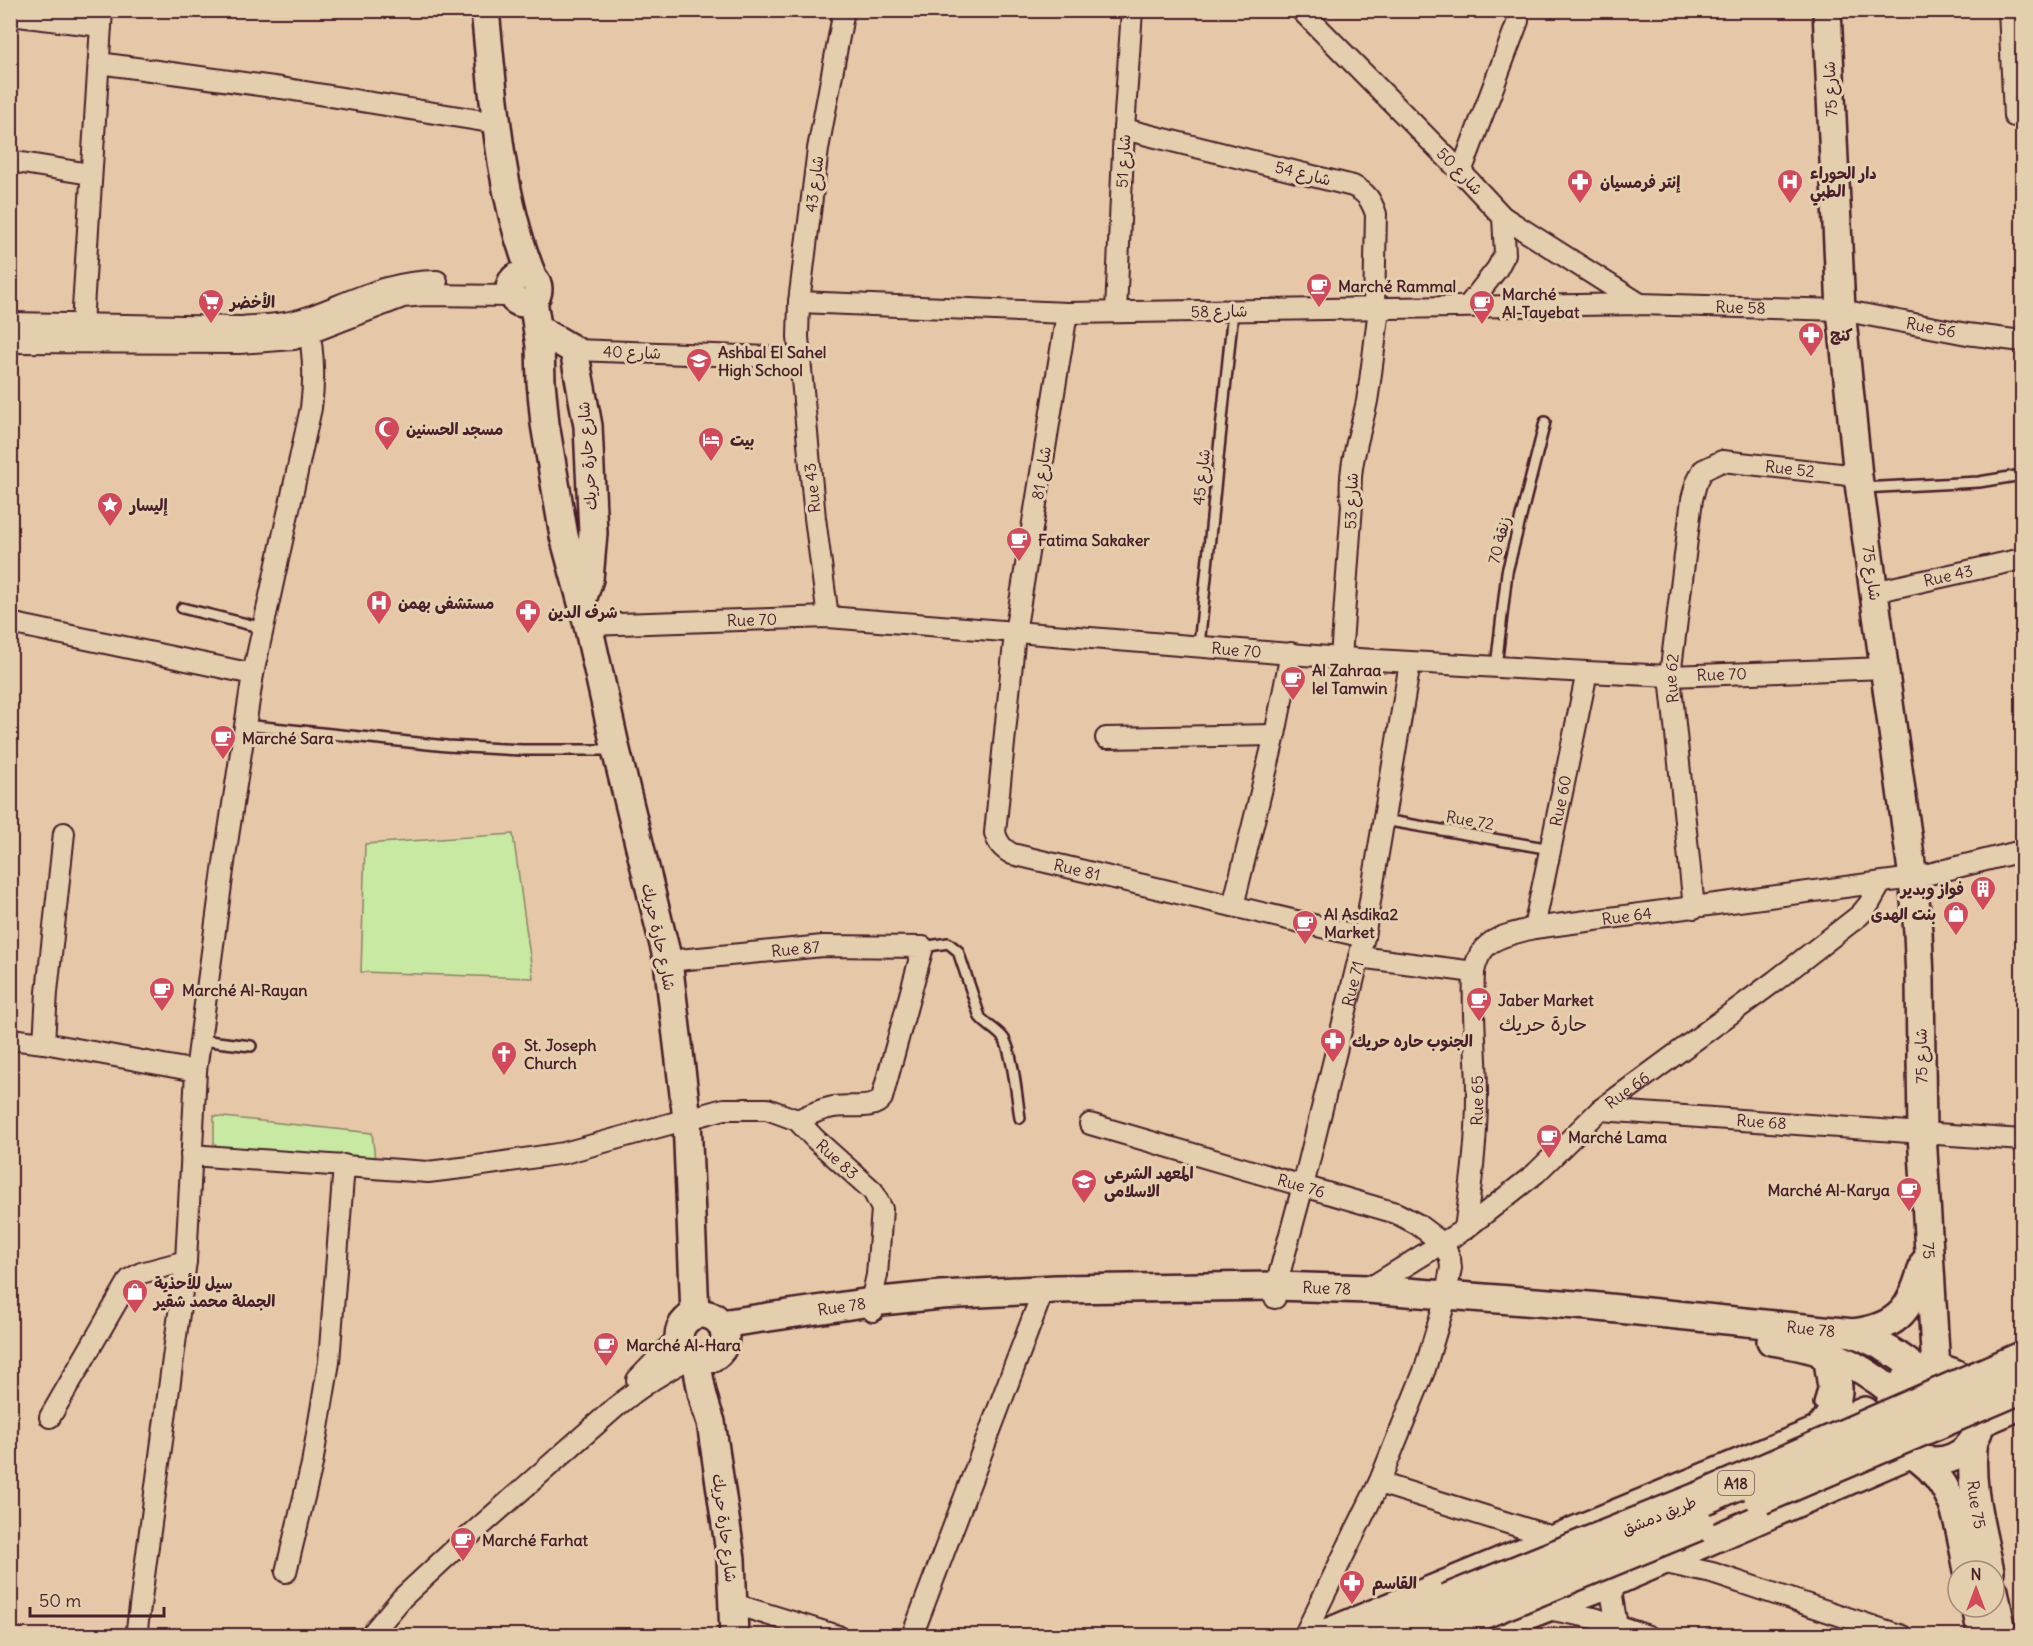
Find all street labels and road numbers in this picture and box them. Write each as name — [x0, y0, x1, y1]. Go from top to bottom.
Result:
street label: شارع 75 — [1819, 61, 1843, 117]
street label: شارع 51 — [1112, 134, 1136, 189]
street label: شارع 50 — [1431, 143, 1487, 200]
street label: شارع 43 — [801, 155, 829, 214]
street label: شارع 54 — [1272, 156, 1333, 192]
street label: Rue 58 — [1715, 296, 1766, 318]
street label: شارع 58 — [1190, 301, 1248, 323]
street label: Rue 56 — [1904, 313, 1958, 342]
street label: شارع 40 — [602, 341, 661, 365]
street label: شارع حارة حريك — [573, 401, 603, 511]
street label: شارع 81 — [1027, 445, 1057, 502]
street label: شارع 45 — [1188, 448, 1216, 507]
street label: Rue 52 — [1764, 456, 1816, 481]
street label: Rue 43 — [799, 462, 825, 514]
street label: شارع 53 — [1340, 472, 1364, 530]
street label: زنقة 70 — [1483, 514, 1515, 566]
street label: شارع 75 — [1856, 544, 1886, 602]
street label: Rue 43 — [1922, 560, 1975, 591]
street label: Rue 70 — [727, 609, 777, 630]
street label: Rue 70 — [1211, 638, 1262, 662]
street label: Rue 62 — [1660, 652, 1683, 704]
street label: Rue 70 — [1696, 663, 1747, 685]
street label: Rue 60 — [1545, 773, 1575, 828]
street label: Rue 72 — [1444, 806, 1496, 834]
street label: Rue 81 — [1052, 854, 1102, 885]
street label: شارع حارة حريك — [636, 881, 680, 993]
street label: Rue 64 — [1600, 903, 1653, 929]
street label: Rue 87 — [770, 936, 821, 961]
street label: Rue 71 — [1337, 959, 1368, 1008]
street label: شارع 75 — [1911, 1028, 1933, 1084]
street label: Rue 66 — [1601, 1067, 1653, 1113]
street label: Rue 65 — [1466, 1075, 1487, 1126]
street label: Rue 68 — [1736, 1110, 1787, 1133]
street label: Rue 83 — [812, 1135, 863, 1183]
street label: Rue 76 — [1275, 1169, 1327, 1202]
street label: 75 — [1918, 1241, 1939, 1260]
street label: Rue 78 — [1302, 1277, 1352, 1298]
street label: Rue 78 — [816, 1293, 867, 1320]
street label: Rue 78 — [1786, 1316, 1836, 1341]
road number: A18 — [1718, 1471, 1754, 1495]
street label: شارع حارة حريك — [706, 1473, 742, 1584]
street label: Rue 75 — [1963, 1479, 1991, 1531]
street label: طريق دمشق — [1619, 1491, 1699, 1539]

